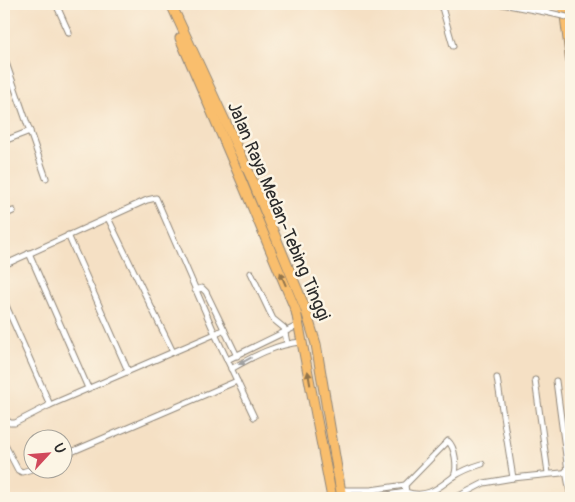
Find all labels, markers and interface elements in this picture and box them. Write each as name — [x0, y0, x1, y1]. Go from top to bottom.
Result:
street label: Jalan Raya Medan-Tebing Tinggi — [222, 98, 335, 324]
one-way arrow — [279, 272, 287, 286]
one-way arrow — [238, 357, 252, 365]
one-way arrow — [305, 370, 313, 386]
north arrow — [22, 430, 72, 480]
text: U — [50, 441, 69, 456]

